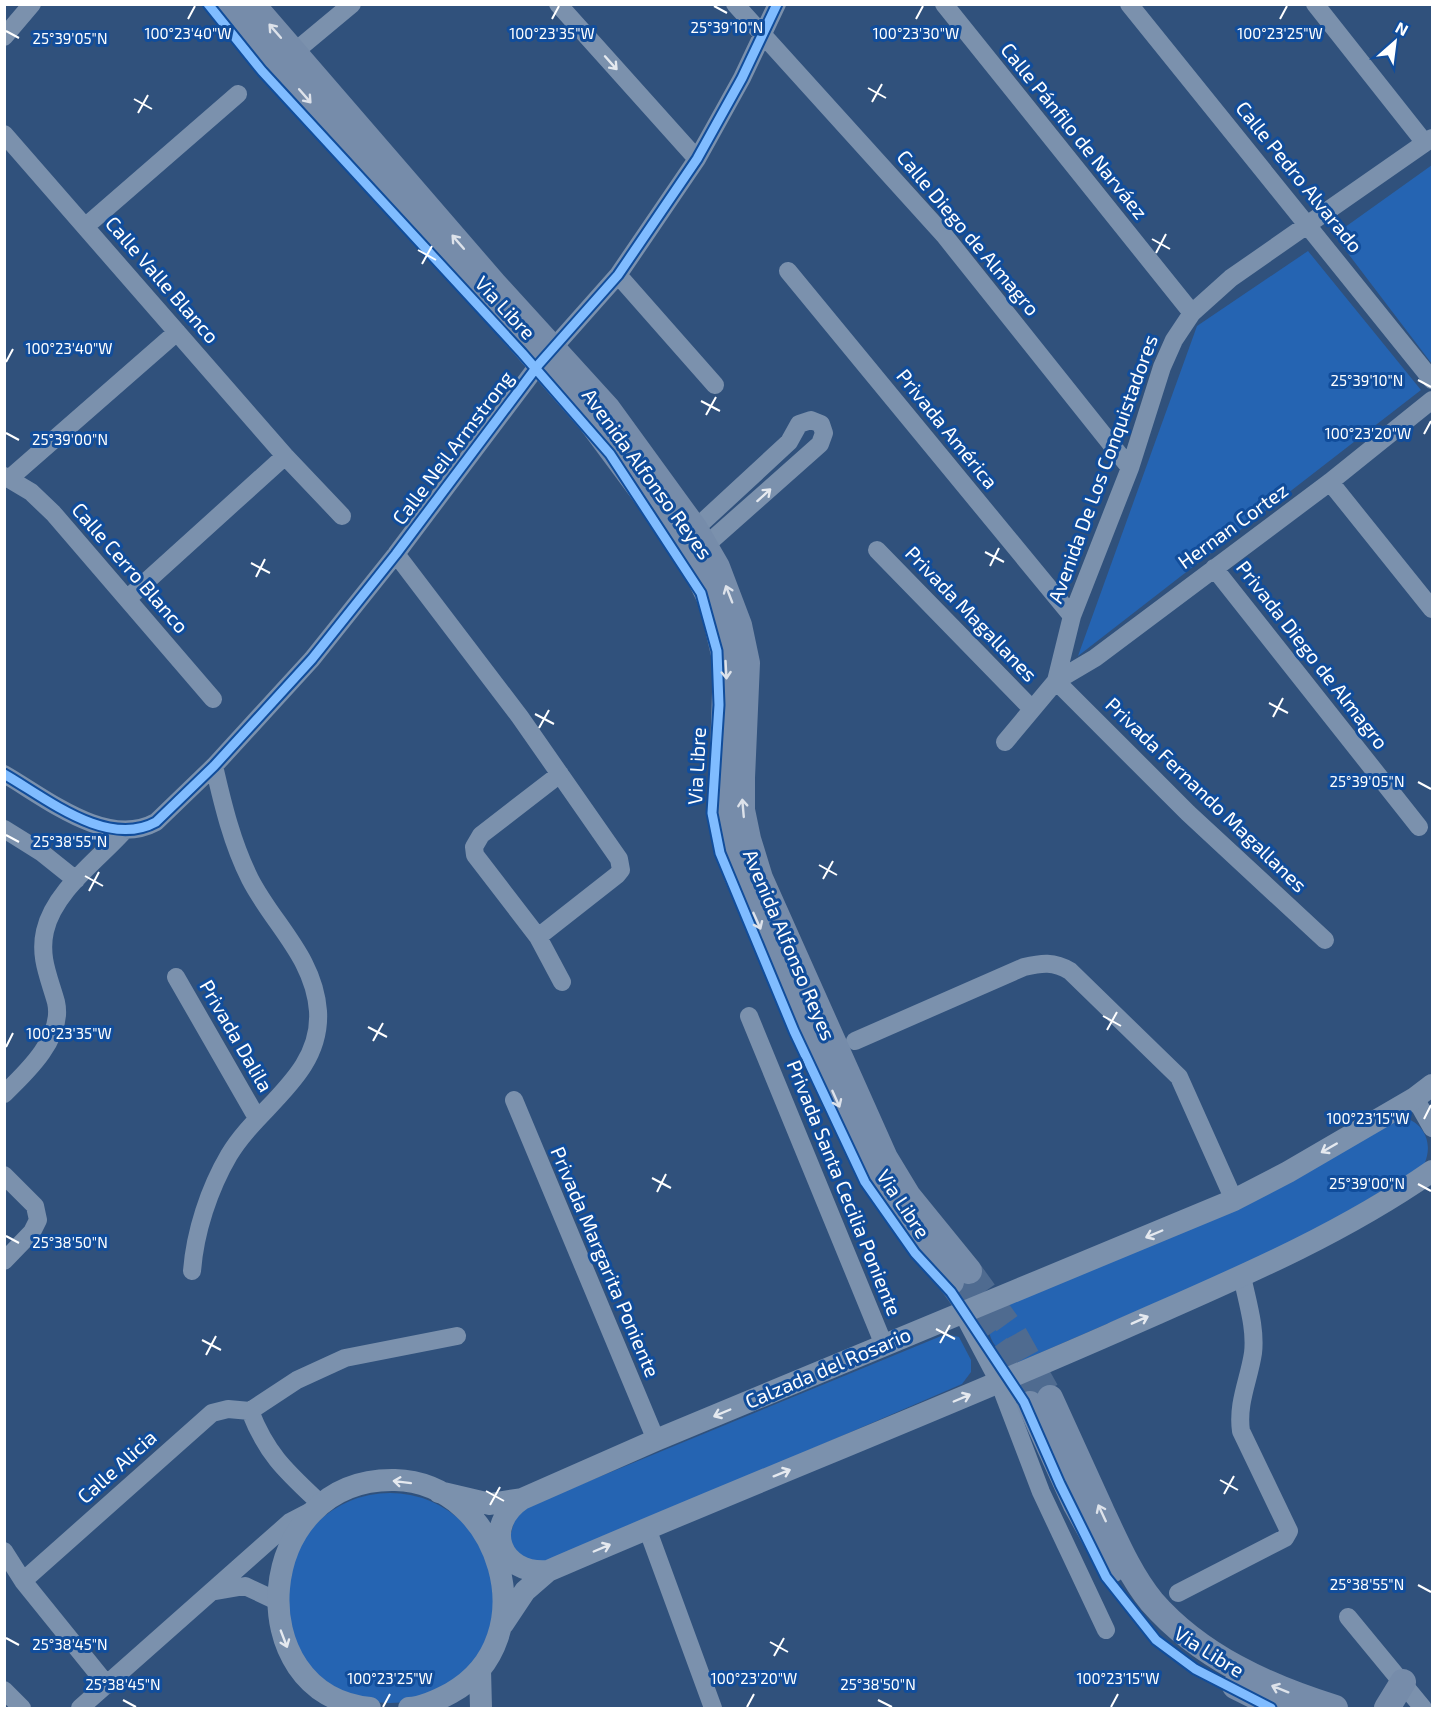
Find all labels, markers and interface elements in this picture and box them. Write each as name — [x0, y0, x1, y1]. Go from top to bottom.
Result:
north arrow — [1365, 12, 1425, 72]
text: N — [1393, 17, 1412, 39]
text: 25°39'10"N — [691, 18, 763, 36]
text: 100°23'40"W — [145, 24, 231, 42]
one-way arrow — [268, 24, 282, 39]
text: 100°23'35"W — [509, 24, 595, 42]
text: 100°23'30"W — [873, 24, 959, 42]
text: 100°23'25"W — [1237, 24, 1323, 42]
text: 25°39'05"N — [33, 29, 107, 47]
street label: Calle Pánfilo de Narváez — [996, 37, 1153, 223]
one-way arrow — [604, 56, 618, 71]
one-way arrow — [298, 88, 312, 103]
street label: Calle Pedro Alvarado — [1231, 96, 1368, 257]
street label: Calle Diego de Almagro — [893, 145, 1045, 320]
street label: Calle Valle Blanco — [101, 211, 224, 348]
one-way arrow — [451, 235, 465, 250]
street label: Via Libre — [470, 271, 541, 344]
street label: Avenida De Los Conquistadores — [1042, 331, 1162, 606]
text: 100°23'40"W — [26, 339, 112, 357]
street label: Privada América — [892, 364, 1003, 493]
street label: Calle Neil Armstrong — [387, 366, 518, 529]
text: 25°39'10"N — [1331, 371, 1403, 389]
street label: Avenida Alfonso Reyes — [578, 383, 718, 563]
text: 100°23'20"W — [1325, 424, 1411, 442]
text: 25°39'00"N — [32, 430, 108, 448]
street label: Hernan Cortez — [1173, 477, 1292, 573]
one-way arrow — [756, 488, 771, 502]
street label: Calle Cerro Blanco — [68, 497, 194, 638]
street label: Privada Magallanes — [901, 541, 1043, 686]
street label: Privada Diego de Almagro — [1232, 555, 1394, 753]
one-way arrow — [722, 586, 733, 604]
one-way arrow — [720, 659, 731, 679]
street label: Privada Fernando Magallanes — [1101, 692, 1312, 897]
street label: Via Libre — [682, 727, 710, 805]
text: 25°39'05"N — [1330, 772, 1404, 790]
one-way arrow — [737, 798, 748, 818]
text: 25°38'55"N — [33, 832, 107, 850]
street label: Avenida Alfonso Reyes — [739, 845, 841, 1044]
one-way arrow — [752, 911, 763, 929]
street label: Privada Dalila — [195, 975, 279, 1096]
text: 100°23'35"W — [26, 1024, 112, 1042]
street label: Privada Santa Cecilia Poniente — [783, 1056, 907, 1319]
one-way arrow — [832, 1090, 843, 1108]
text: 100°23'15"W — [1327, 1109, 1409, 1127]
one-way arrow — [1321, 1142, 1338, 1154]
street label: Privada Margarita Poniente — [546, 1143, 665, 1380]
street label: Via Libre — [872, 1165, 936, 1242]
text: 25°39'00"N — [1329, 1174, 1405, 1192]
one-way arrow — [1146, 1229, 1164, 1241]
text: 25°38'50"N — [32, 1233, 108, 1251]
one-way arrow — [1131, 1314, 1149, 1326]
street label: Calzada del Rosario — [741, 1321, 914, 1413]
one-way arrow — [952, 1392, 970, 1403]
one-way arrow — [713, 1408, 731, 1419]
street label: Calle Alicia — [72, 1425, 161, 1508]
one-way arrow — [772, 1467, 790, 1478]
one-way arrow — [393, 1476, 412, 1487]
one-way arrow — [1096, 1505, 1108, 1523]
one-way arrow — [592, 1542, 610, 1553]
text: 25°38'55"N — [1330, 1575, 1404, 1593]
street label: Via Libre — [1170, 1620, 1249, 1682]
one-way arrow — [279, 1629, 290, 1647]
text: 25°38'45"N — [32, 1635, 108, 1653]
text: 100°23'25"W — [347, 1669, 433, 1687]
text: 100°23'20"W — [711, 1669, 797, 1687]
text: 100°23'15"W — [1077, 1669, 1159, 1687]
text: 25°38'45"N — [85, 1675, 161, 1693]
text: 25°38'50"N — [840, 1675, 916, 1693]
one-way arrow — [1271, 1683, 1290, 1694]

